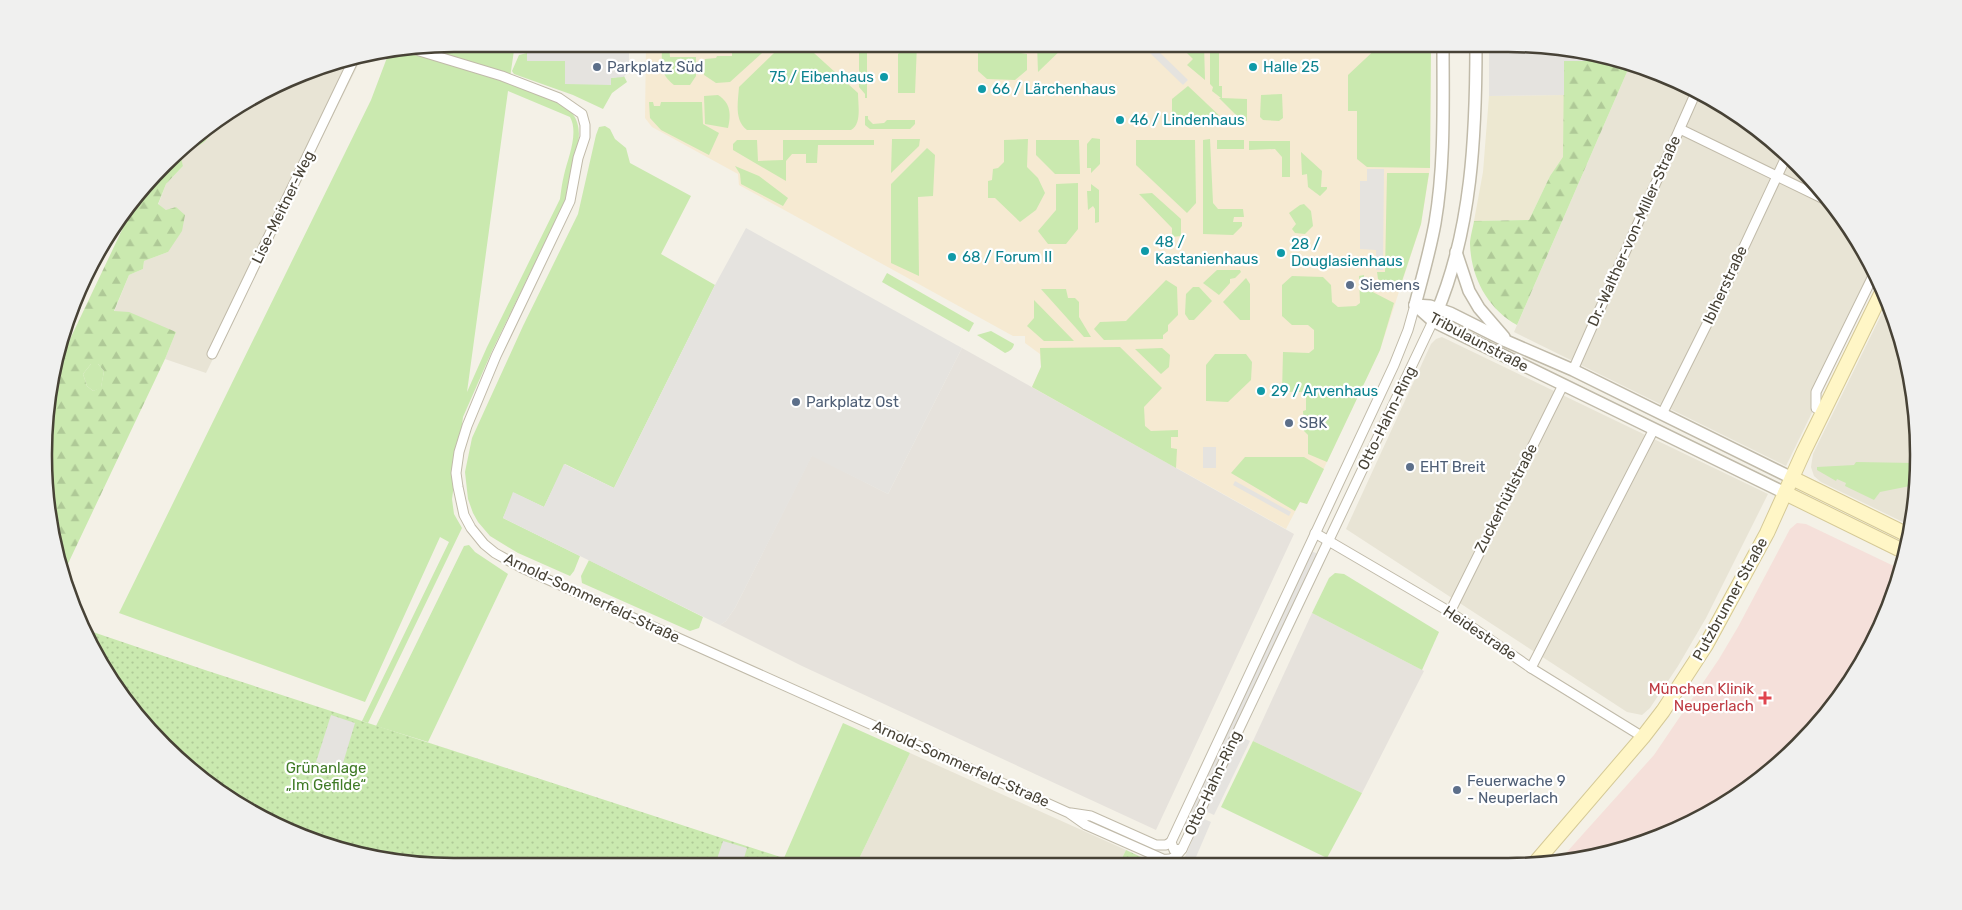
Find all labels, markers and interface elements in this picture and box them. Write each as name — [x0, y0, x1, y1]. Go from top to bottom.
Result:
place label: Parkplatz Süd — [607, 58, 703, 76]
place label: Halle 25 — [1263, 58, 1319, 76]
marker: Parkplatz Süd — [591, 61, 603, 73]
marker: Halle 25 — [1247, 61, 1259, 73]
place label: 75 / Eibenhaus — [770, 68, 874, 86]
marker: 75 / Eibenhaus — [878, 71, 890, 83]
place label: 66 / Lärchenhaus — [992, 80, 1116, 98]
marker: 66 / Lärchenhaus — [976, 83, 988, 95]
place label: 46 / Lindenhaus — [1130, 111, 1245, 129]
marker: 46 / Lindenhaus — [1114, 114, 1126, 126]
street label: Dr.-Walther-von-Miller-Straße — [1584, 133, 1684, 329]
street label: Lise-Meitner-Weg — [248, 147, 318, 267]
place label: 48 / Kastanienhaus — [1155, 233, 1259, 268]
place label: 28 / Douglasienhaus — [1291, 235, 1403, 270]
street label: Iblherstraße — [1699, 243, 1751, 327]
marker: 48 / Kastanienhaus — [1139, 245, 1151, 257]
marker: 28 / Douglasienhaus — [1275, 247, 1287, 259]
place label: 68 / Forum II — [962, 248, 1052, 266]
marker: 68 / Forum II — [946, 251, 958, 263]
place label: Siemens — [1360, 276, 1420, 294]
marker: Siemens — [1344, 279, 1356, 291]
street label: Tribulaunstraße — [1426, 308, 1532, 376]
street label: Otto-Hahn-Ring — [1354, 363, 1420, 473]
place label: 29 / Arvenhaus — [1271, 382, 1379, 400]
marker: 29 / Arvenhaus — [1255, 385, 1267, 397]
place label: Parkplatz Ost — [806, 393, 899, 411]
marker: Parkplatz Ost — [790, 396, 802, 408]
place label: SBK — [1299, 414, 1327, 432]
marker: SBK — [1283, 417, 1295, 429]
street label: Zuckerhütlstraße — [1471, 441, 1541, 555]
place label: EHT Breit — [1420, 458, 1485, 476]
marker: EHT Breit — [1404, 461, 1416, 473]
street label: Putzbrunner Straße — [1689, 534, 1771, 664]
street label: Arnold-Sommerfeld-Straße — [501, 549, 683, 647]
street label: Heidestraße — [1440, 602, 1520, 664]
place label: München Klinik Neuperlach — [1649, 680, 1754, 715]
marker: München Klinik Neuperlach — [1758, 691, 1772, 705]
street label: Arnold-Sommerfeld-Straße — [870, 717, 1052, 811]
street label: Otto-Hahn-Ring — [1181, 728, 1245, 838]
park label: Grünanlage „Im Gefilde“ — [286, 759, 366, 794]
place label: Feuerwache 9 - Neuperlach — [1467, 772, 1566, 807]
marker: Feuerwache 9 - Neuperlach — [1451, 784, 1463, 796]

